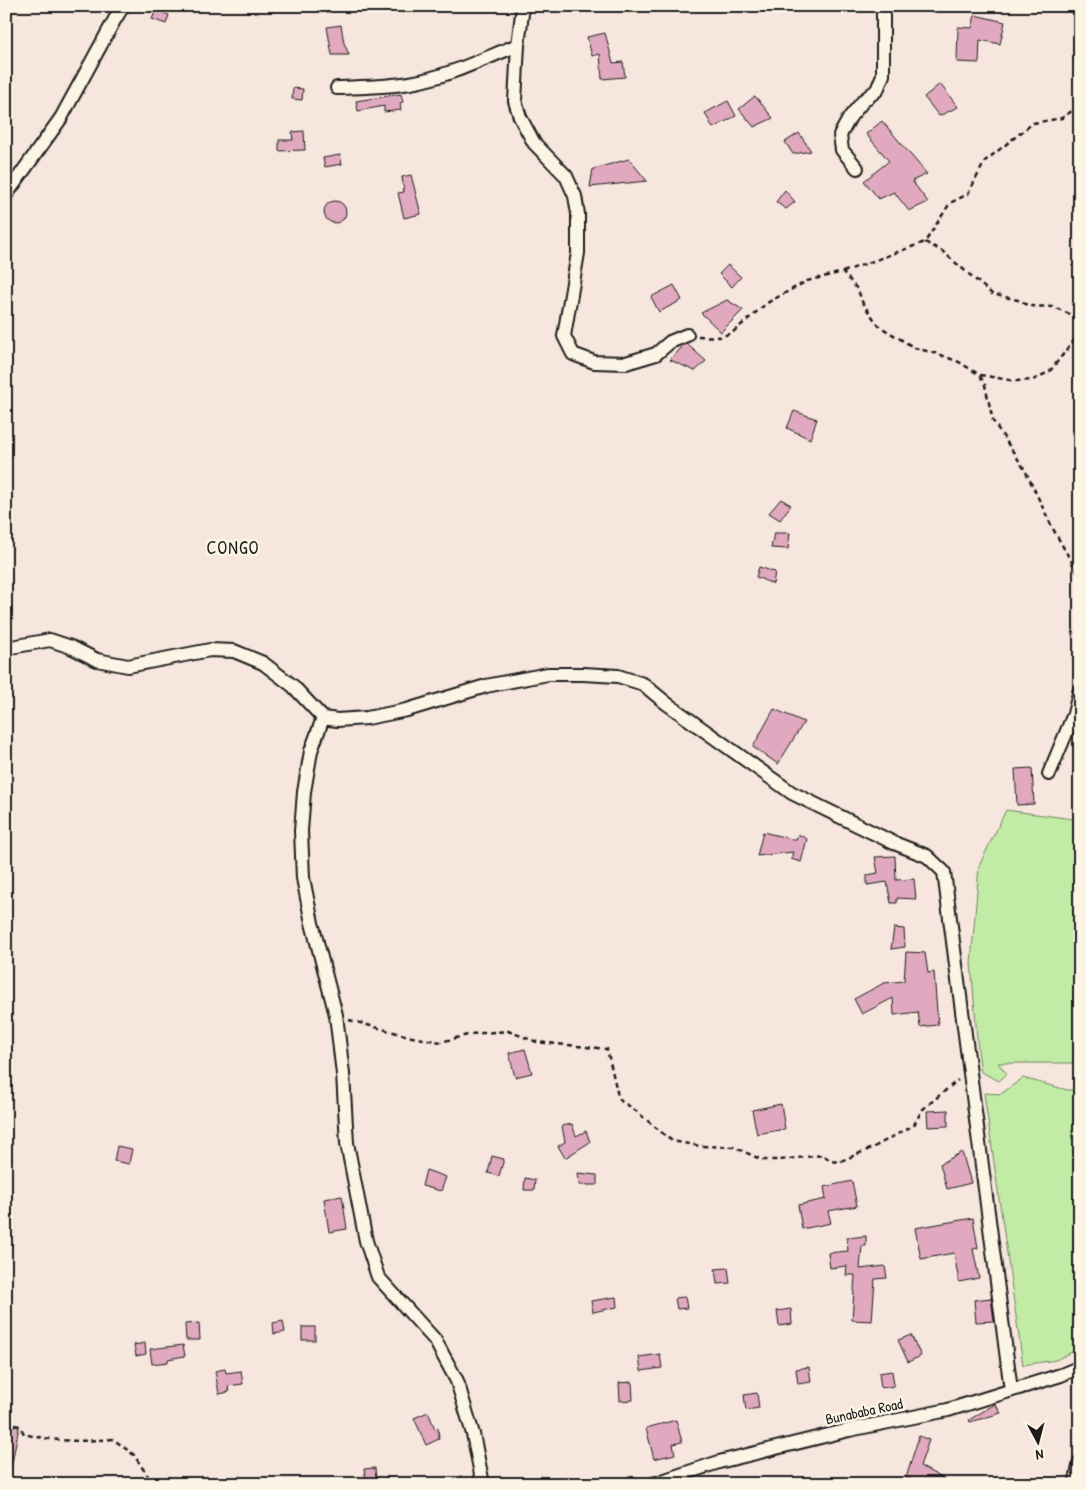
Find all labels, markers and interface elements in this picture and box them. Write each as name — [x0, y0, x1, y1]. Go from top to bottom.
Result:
district label: CONGO — [206, 535, 260, 560]
street label: Bunababa Road — [823, 1393, 905, 1429]
north arrow — [1014, 1418, 1064, 1468]
text: N — [1034, 1446, 1045, 1465]

